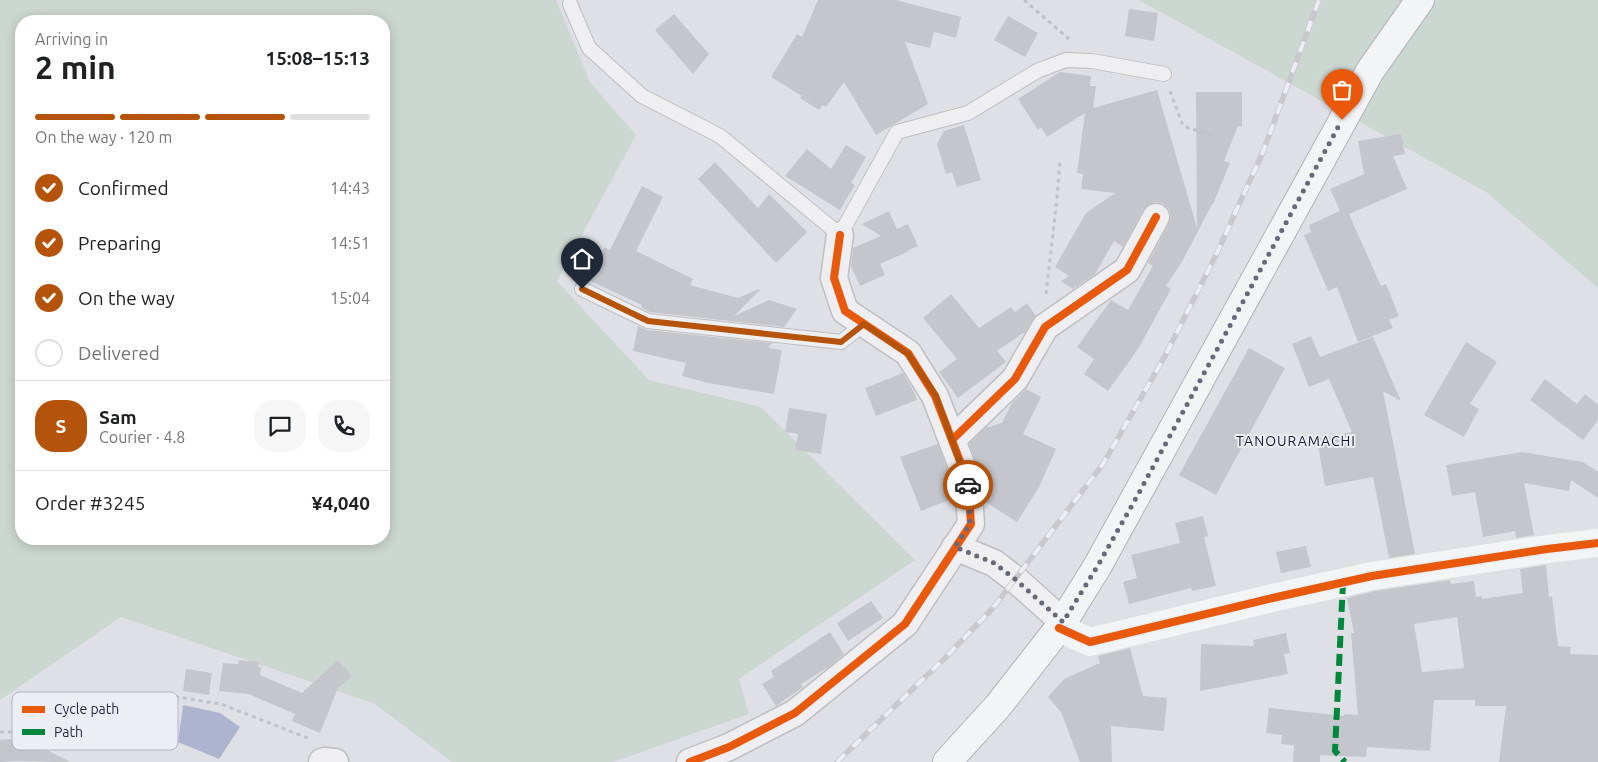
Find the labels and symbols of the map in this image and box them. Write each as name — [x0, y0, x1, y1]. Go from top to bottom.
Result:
pin — [1321, 69, 1363, 120]
pin — [561, 238, 603, 289]
district label: TANOURAMACHI — [1236, 433, 1356, 449]
courier — [943, 460, 993, 510]
legend — [12, 692, 178, 750]
text: Cycle path — [54, 701, 119, 717]
text: Path — [54, 724, 83, 740]

